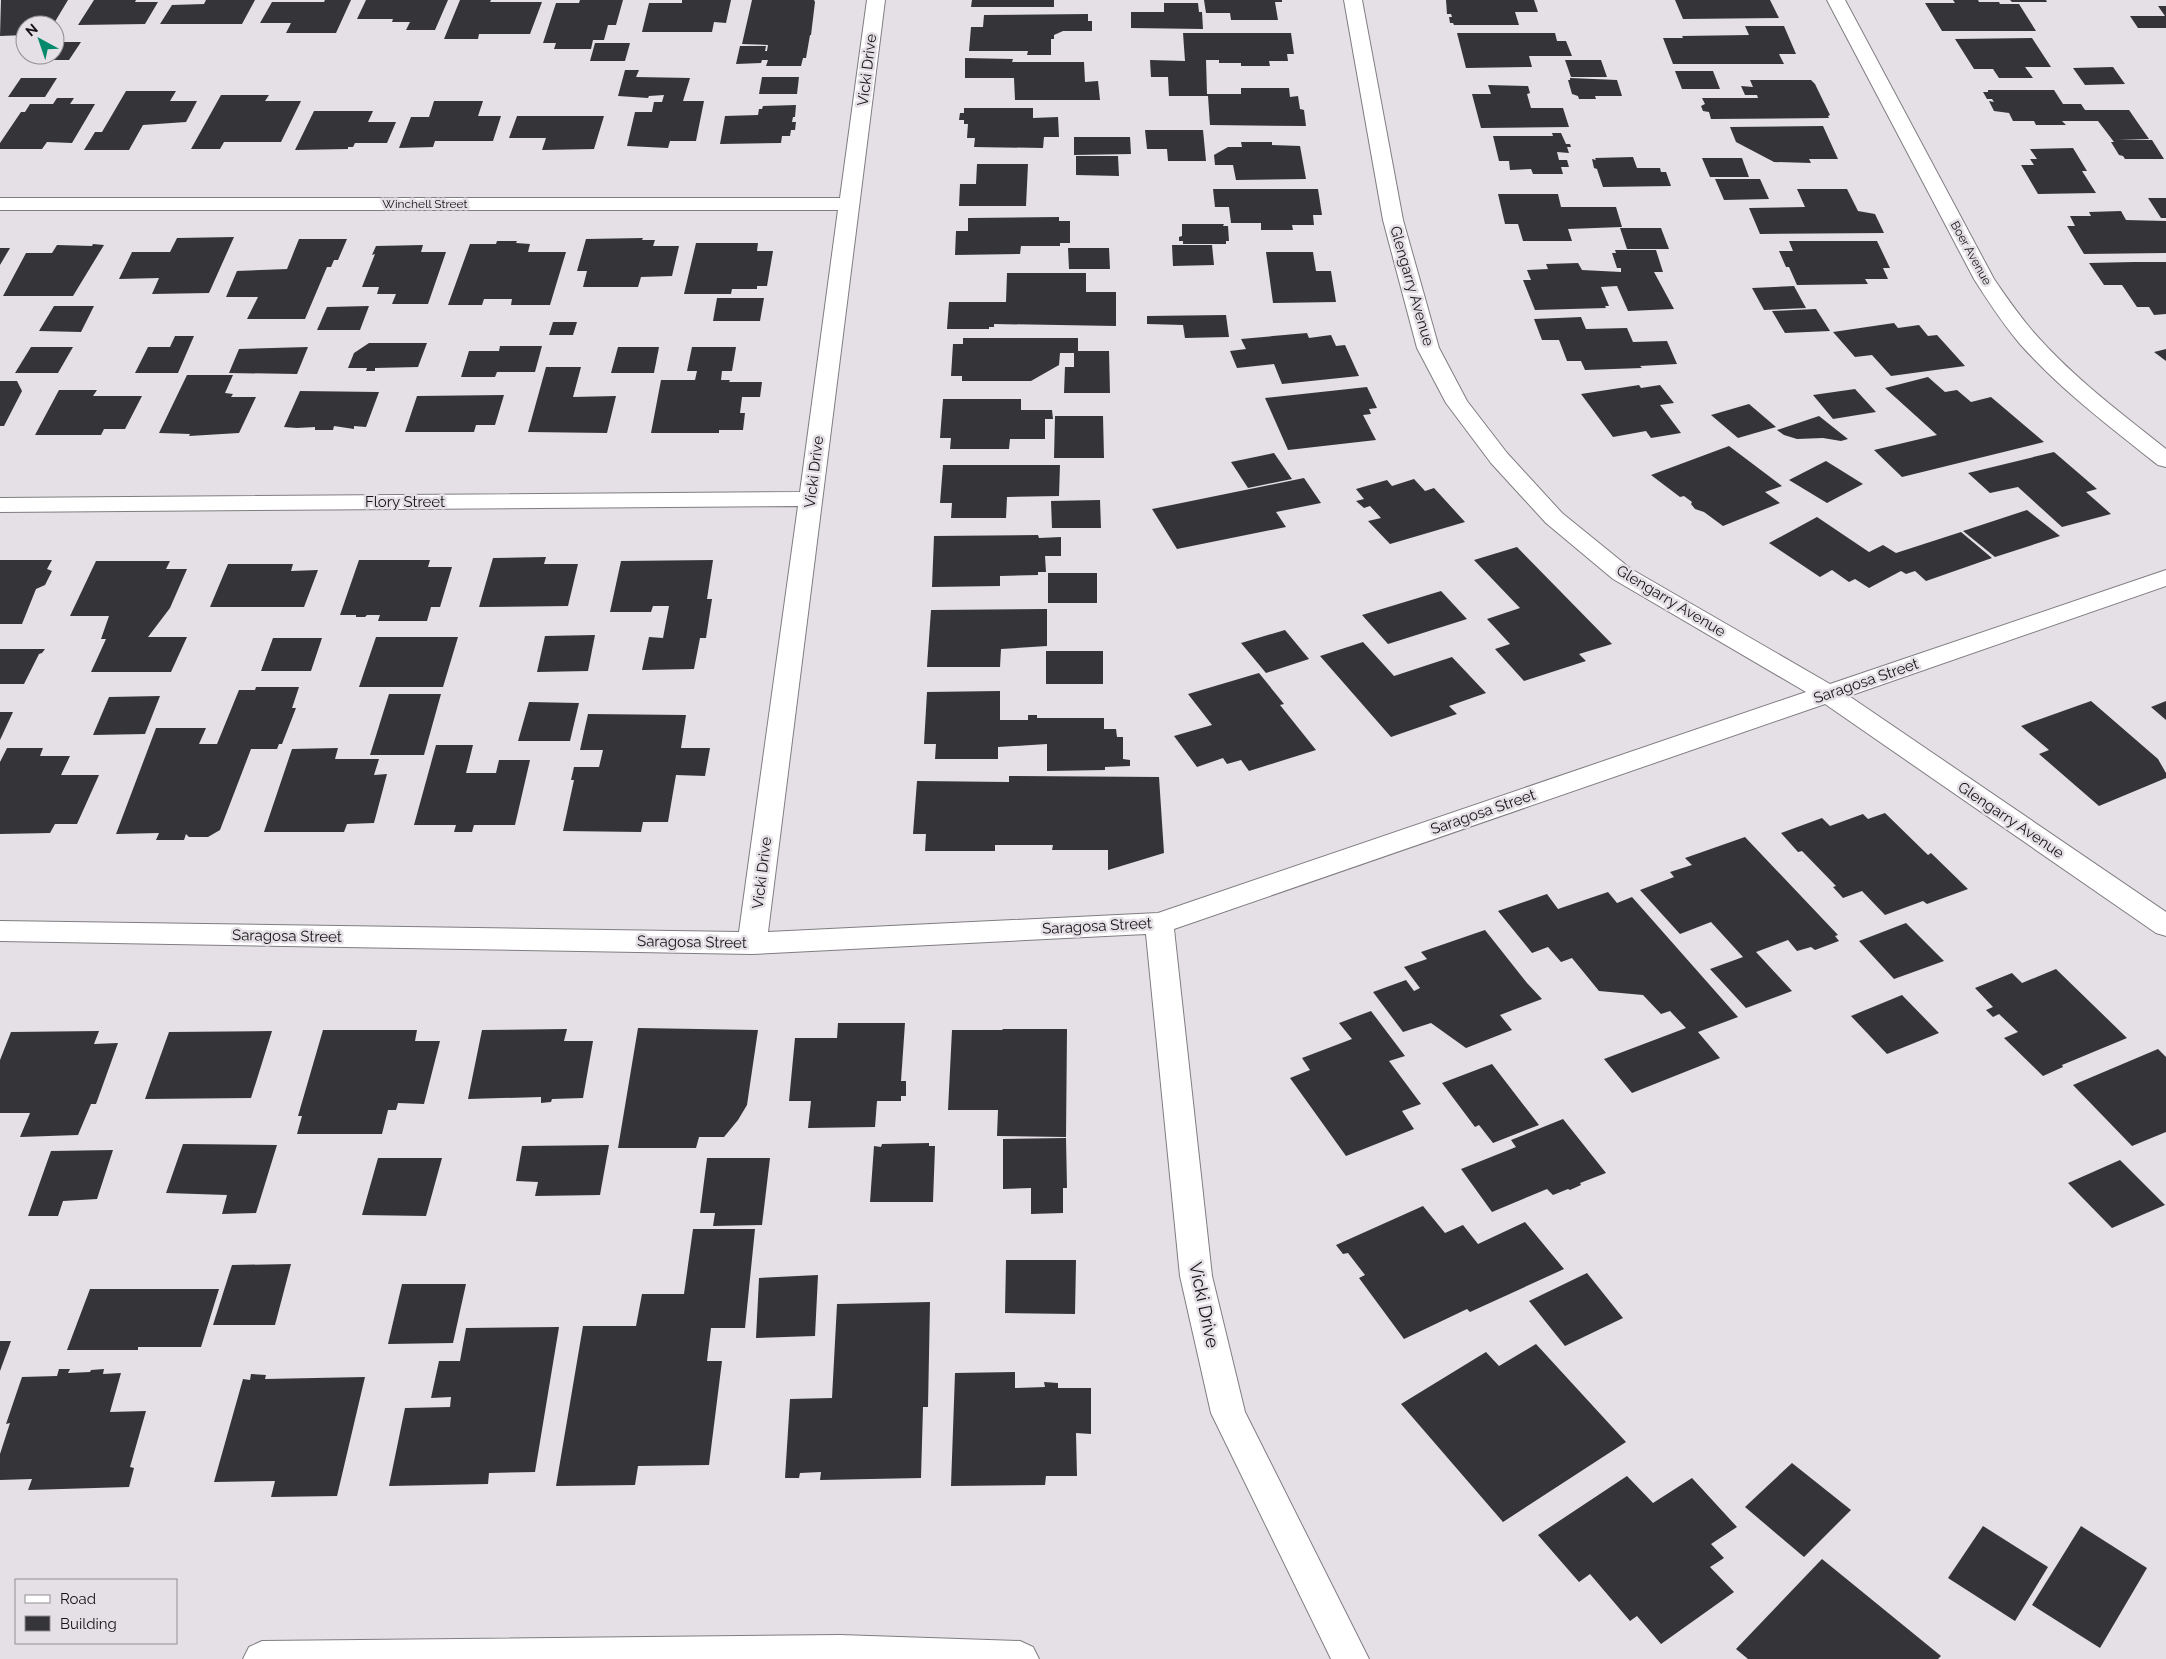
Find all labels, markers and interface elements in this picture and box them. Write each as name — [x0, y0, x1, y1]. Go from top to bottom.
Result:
north arrow — [15, 15, 65, 65]
text: N — [22, 20, 41, 40]
street label: Vicki Drive — [854, 33, 880, 107]
street label: Winchell Street — [382, 197, 468, 211]
street label: Boer Avenue — [1948, 219, 1994, 287]
street label: Glengarry Avenue — [1386, 224, 1438, 348]
street label: Vicki Drive — [801, 435, 827, 509]
street label: Flory Street — [365, 493, 445, 511]
street label: Glengarry Avenue — [1613, 561, 1729, 641]
street label: Saragosa Street — [1811, 655, 1921, 707]
street label: Glengarry Avenue — [1955, 778, 2068, 862]
street label: Saragosa Street — [1428, 786, 1538, 838]
street label: Vicki Drive — [749, 836, 775, 910]
street label: Saragosa Street — [1042, 914, 1152, 938]
street label: Saragosa Street — [232, 926, 342, 946]
street label: Saragosa Street — [637, 932, 747, 952]
street label: Vicki Drive — [1185, 1260, 1224, 1350]
legend — [15, 1579, 178, 1644]
text: Road — [60, 1590, 96, 1608]
text: Building — [60, 1615, 117, 1633]

